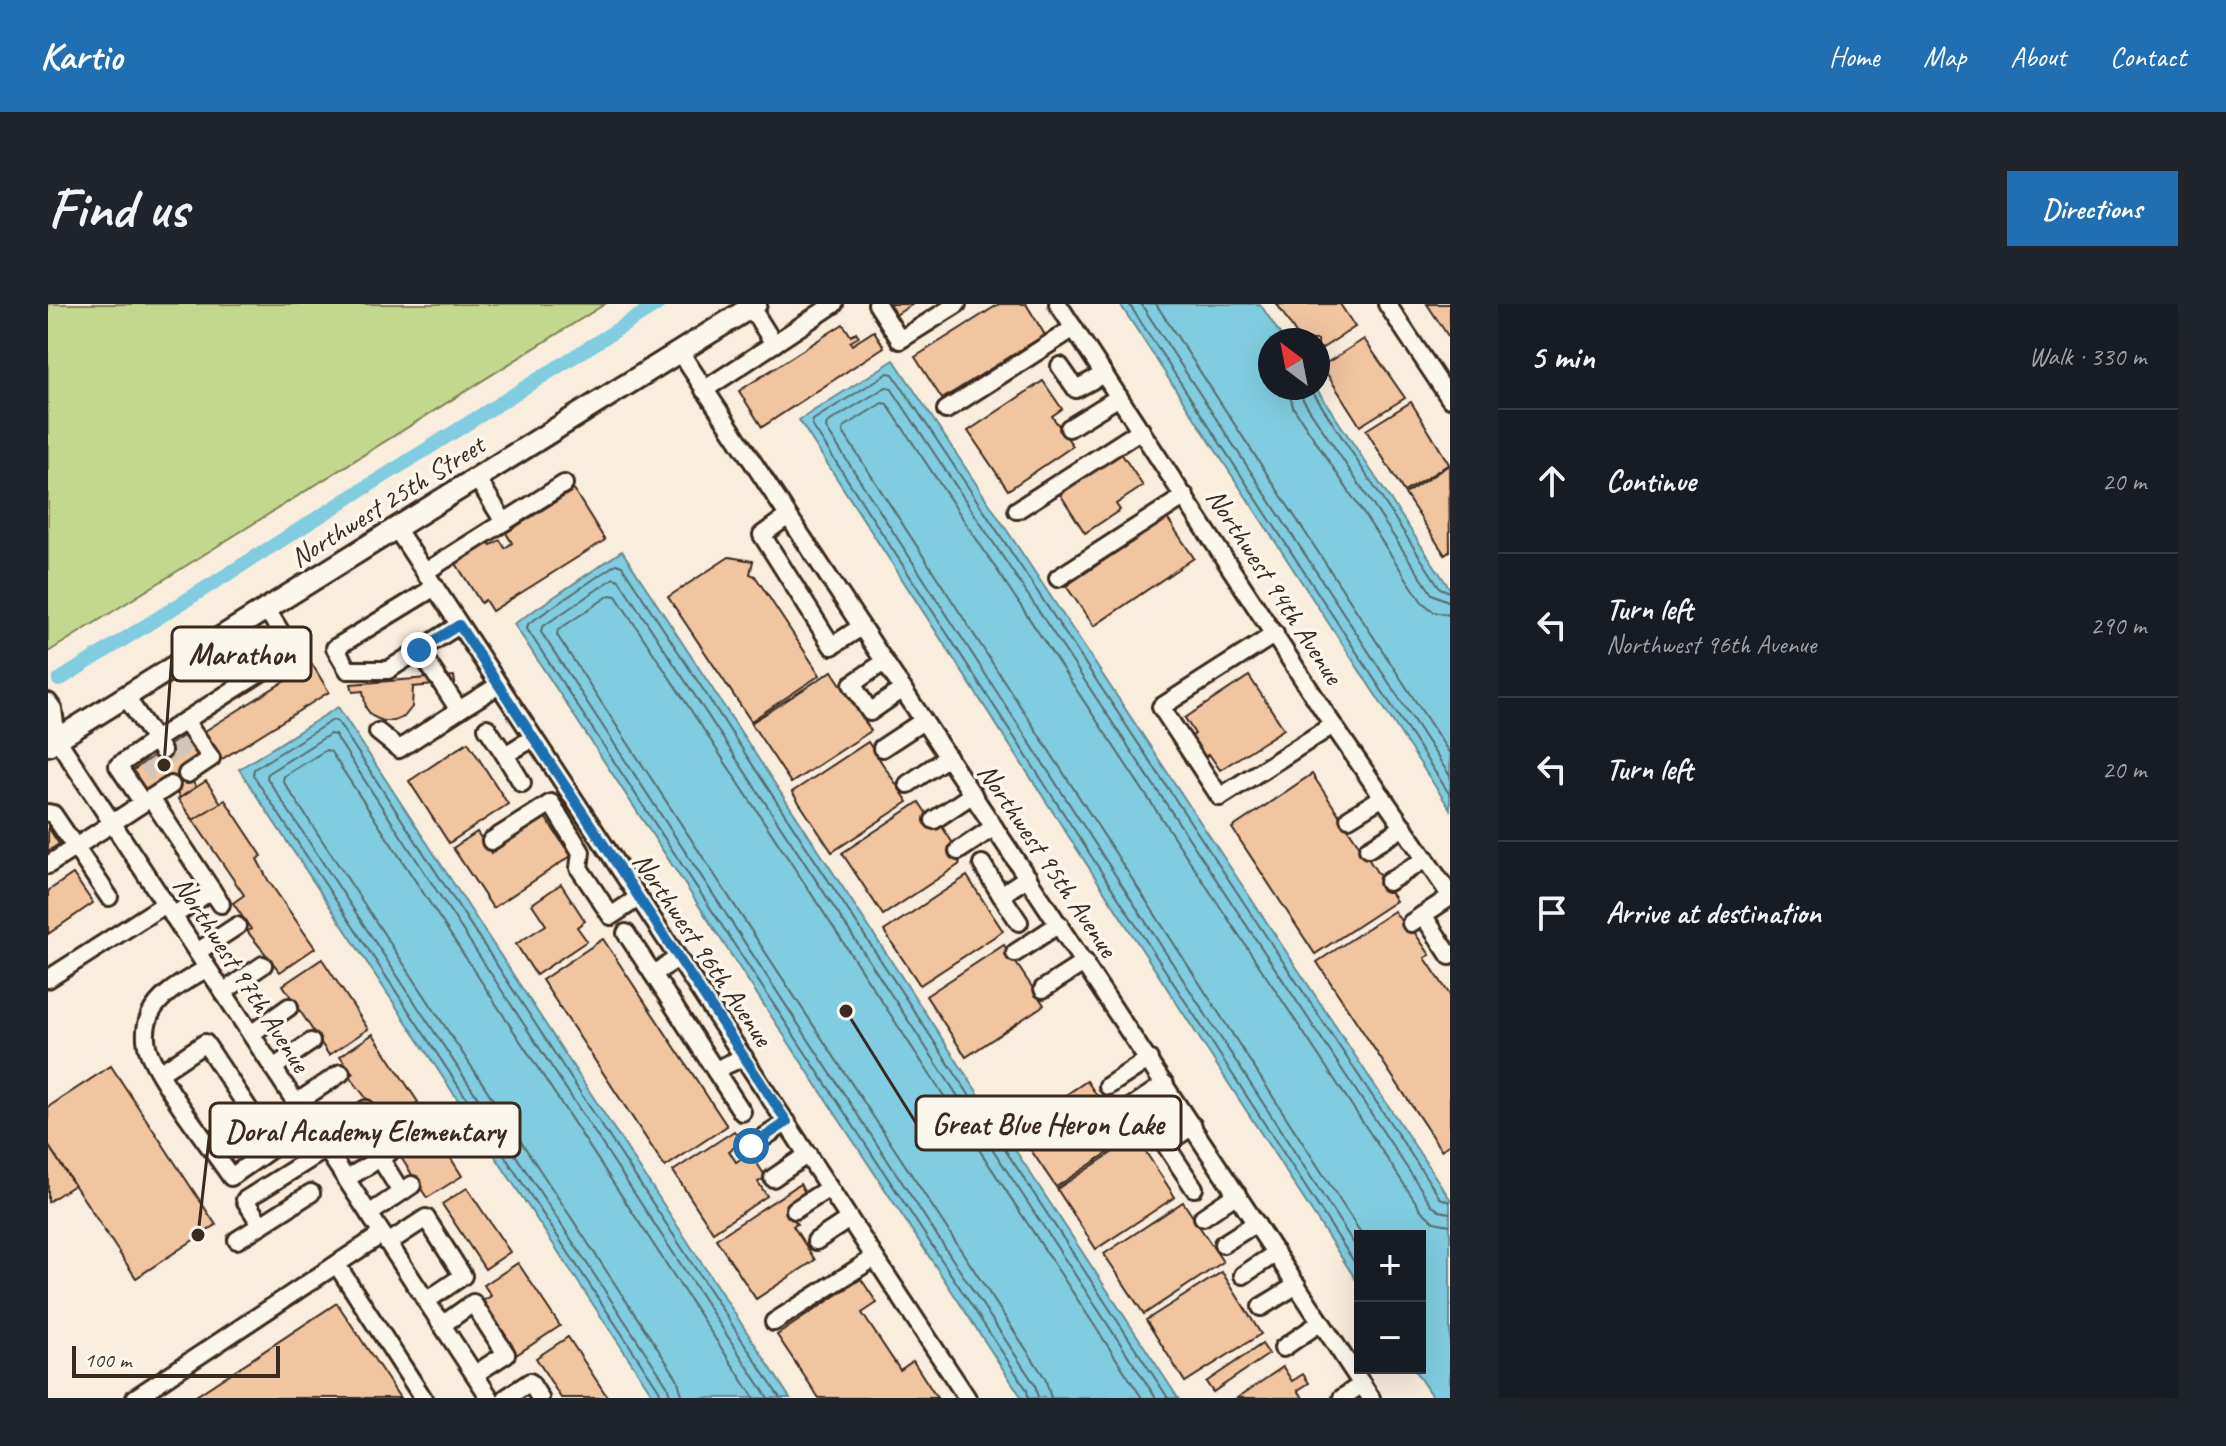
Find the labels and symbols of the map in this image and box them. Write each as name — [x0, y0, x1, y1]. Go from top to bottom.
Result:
north arrow — [1258, 328, 1330, 400]
street label: Northwest 25th Street — [283, 426, 493, 575]
street label: Northwest 94th Avenue — [1199, 482, 1352, 692]
callout: Marathon — [172, 627, 311, 681]
route end — [401, 632, 437, 668]
text: Marathon — [189, 635, 297, 673]
street label: Northwest 95th Avenue — [970, 756, 1127, 965]
street label: Northwest 96th Avenue — [625, 845, 782, 1054]
street label: Northwest 97th Avenue — [166, 870, 319, 1080]
callout: Great Blue Heron Lake — [916, 1096, 1181, 1150]
callout: Doral Academy Elementary — [210, 1103, 520, 1157]
text: Great Blue Heron Lake — [932, 1105, 1166, 1143]
text: Doral Academy Elementary — [225, 1112, 508, 1150]
route start — [733, 1128, 769, 1164]
scale bar — [72, 1342, 280, 1378]

